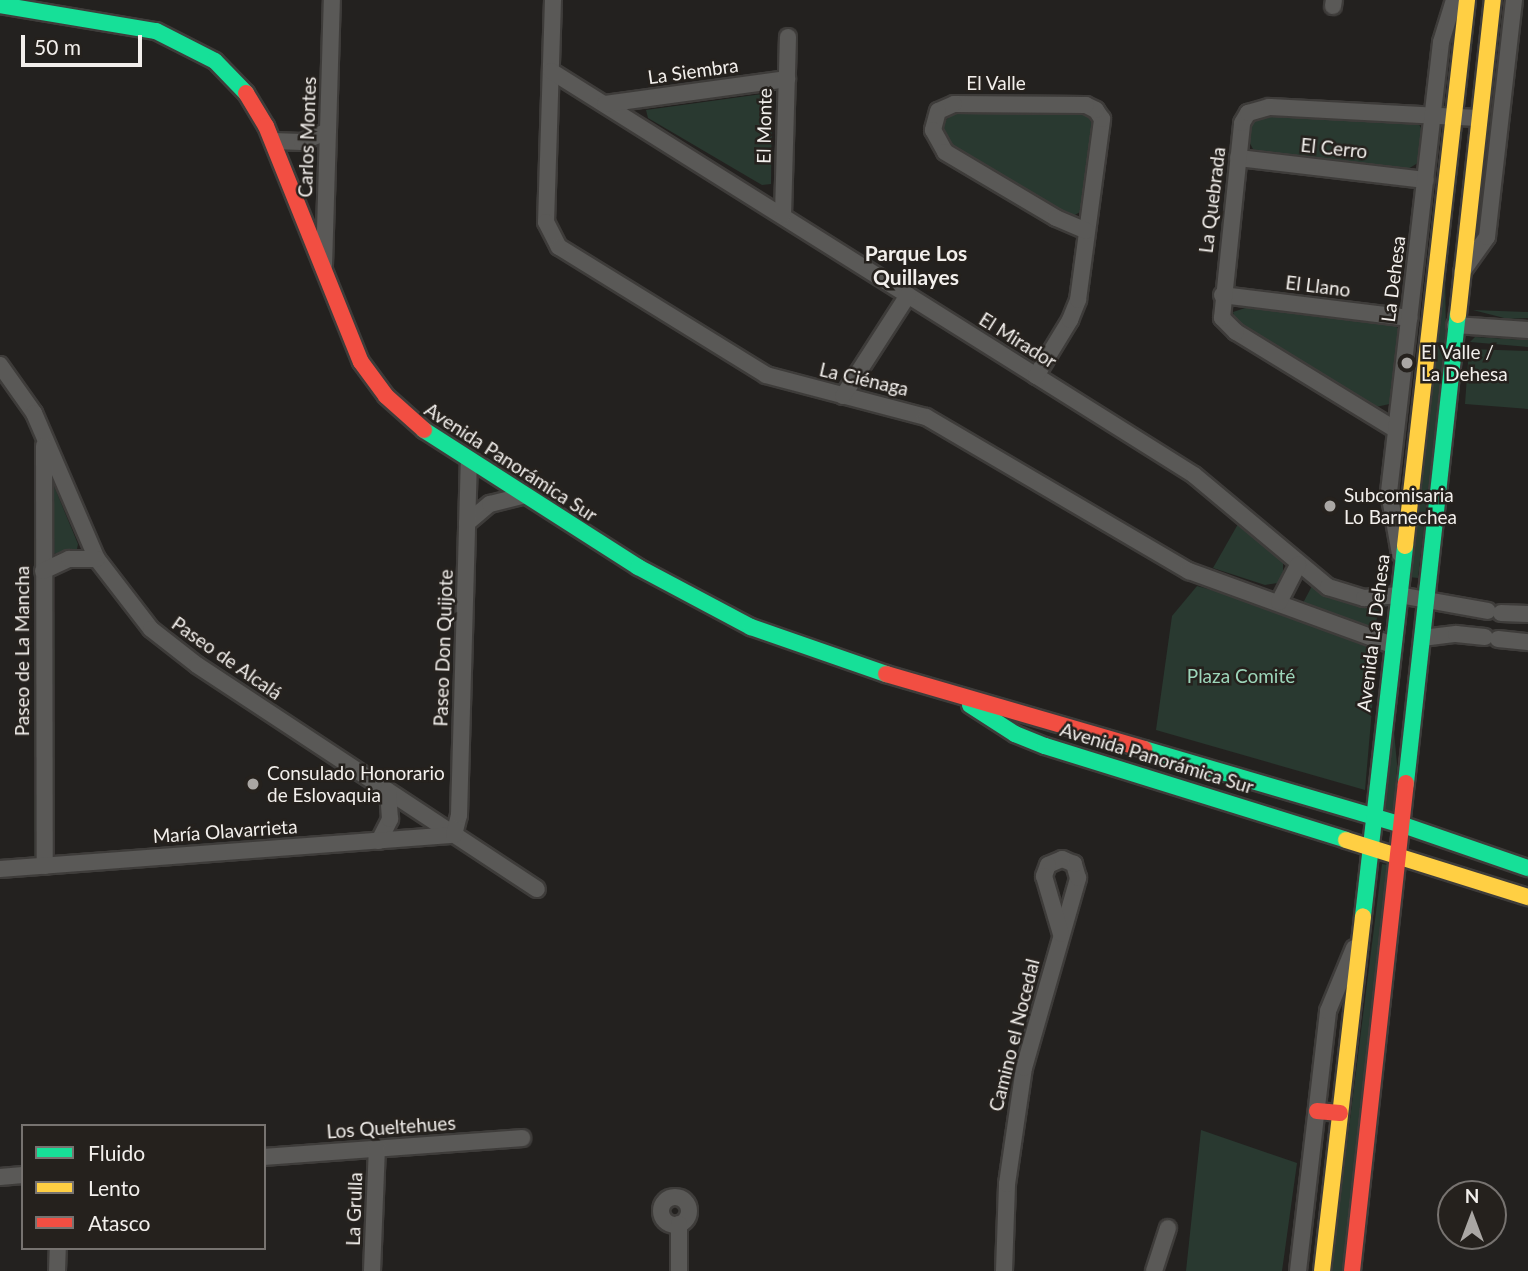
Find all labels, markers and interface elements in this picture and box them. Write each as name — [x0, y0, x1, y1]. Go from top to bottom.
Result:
scale bar — [24, 21, 145, 65]
text: 50 m — [34, 34, 81, 59]
street label: La Siembra — [646, 53, 740, 89]
street label: El Valle — [966, 72, 1026, 94]
street label: Carlos Montes — [293, 76, 321, 198]
street label: El Monte — [752, 88, 776, 164]
street label: El Cerro — [1299, 133, 1369, 163]
street label: La Quebrada — [1194, 146, 1230, 254]
street label: La Dehesa — [1376, 235, 1410, 323]
district label: Parque Los Quillayes — [865, 240, 967, 290]
street label: El Llano — [1284, 271, 1352, 301]
street label: El Mirador — [975, 307, 1061, 373]
place label: El Valle / La Dehesa — [1421, 341, 1508, 385]
marker: El Valle / La Dehesa — [1399, 355, 1415, 371]
street label: La Ciénaga — [817, 358, 911, 400]
street label: Avenida Panorámica Sur — [420, 398, 602, 526]
place label: Subcomisaria Lo Barnechea — [1344, 484, 1457, 528]
marker: Subcomisaria Lo Barnechea — [1322, 498, 1338, 514]
street label: Avenida La Dehesa — [1352, 553, 1394, 713]
street label: Paseo de La Mancha — [11, 566, 33, 736]
street label: Paseo Don Quijote — [429, 569, 457, 727]
street label: Paseo de Alcalá — [167, 611, 287, 705]
park label: Plaza Comité — [1187, 665, 1295, 687]
street label: Avenida Panorámica Sur — [1058, 718, 1256, 798]
place label: Consulado Honorario de Eslovaquia — [267, 762, 445, 806]
marker: Consulado Honorario de Eslovaquia — [245, 776, 261, 792]
street label: María Olavarrieta — [152, 815, 298, 847]
street label: Camino el Nocedal — [984, 956, 1044, 1114]
street label: Los Queltehues — [326, 1111, 456, 1143]
legend — [21, 1124, 266, 1250]
text: Fluido — [88, 1140, 145, 1165]
street label: La Grulla — [341, 1172, 367, 1246]
text: Lento — [88, 1175, 140, 1200]
north arrow — [1437, 1180, 1507, 1250]
text: N — [1465, 1184, 1479, 1207]
text: Atasco — [88, 1210, 150, 1235]

